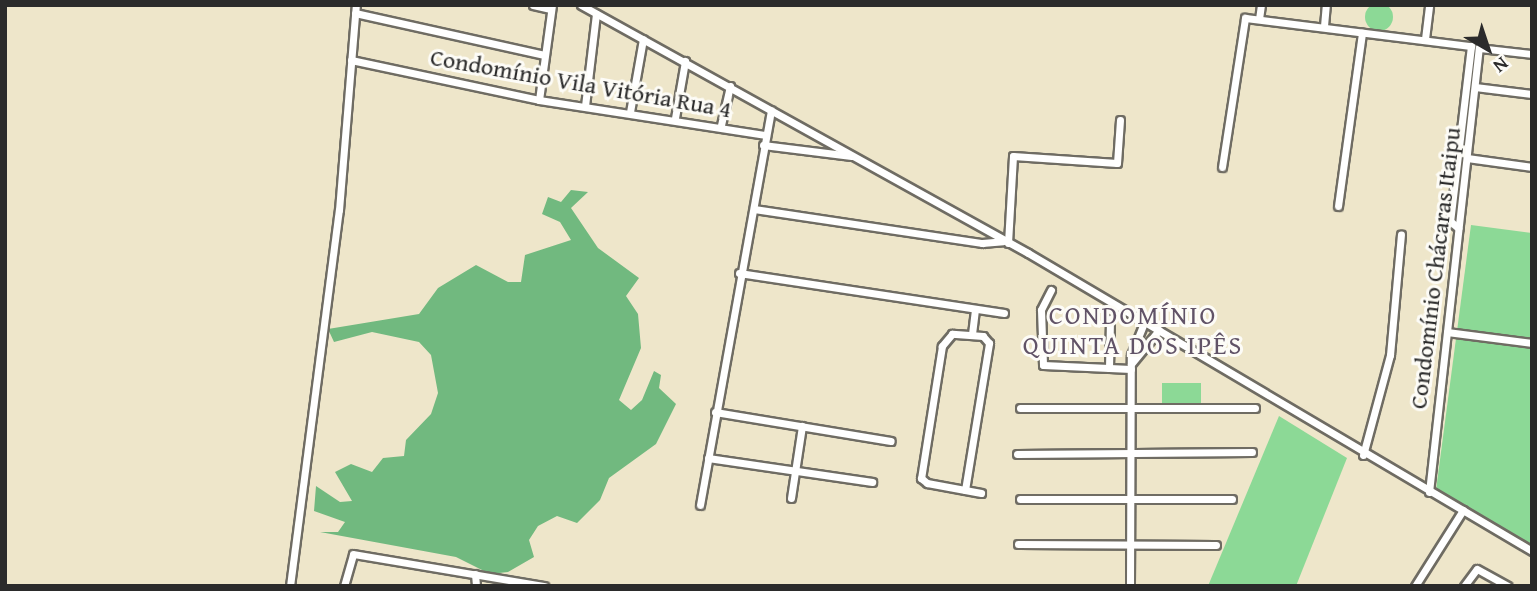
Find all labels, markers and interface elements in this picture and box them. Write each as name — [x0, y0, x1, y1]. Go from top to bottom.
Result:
north arrow — [1453, 14, 1523, 84]
street label: Condomínio Vila Vitória Rua 4 — [428, 42, 734, 124]
text: N — [1487, 50, 1515, 80]
street label: Condomínio Chácaras Itaipu — [1403, 126, 1467, 410]
district label: CONDOMÍNIO QUINTA DOS IPÊS — [1025, 299, 1241, 360]

